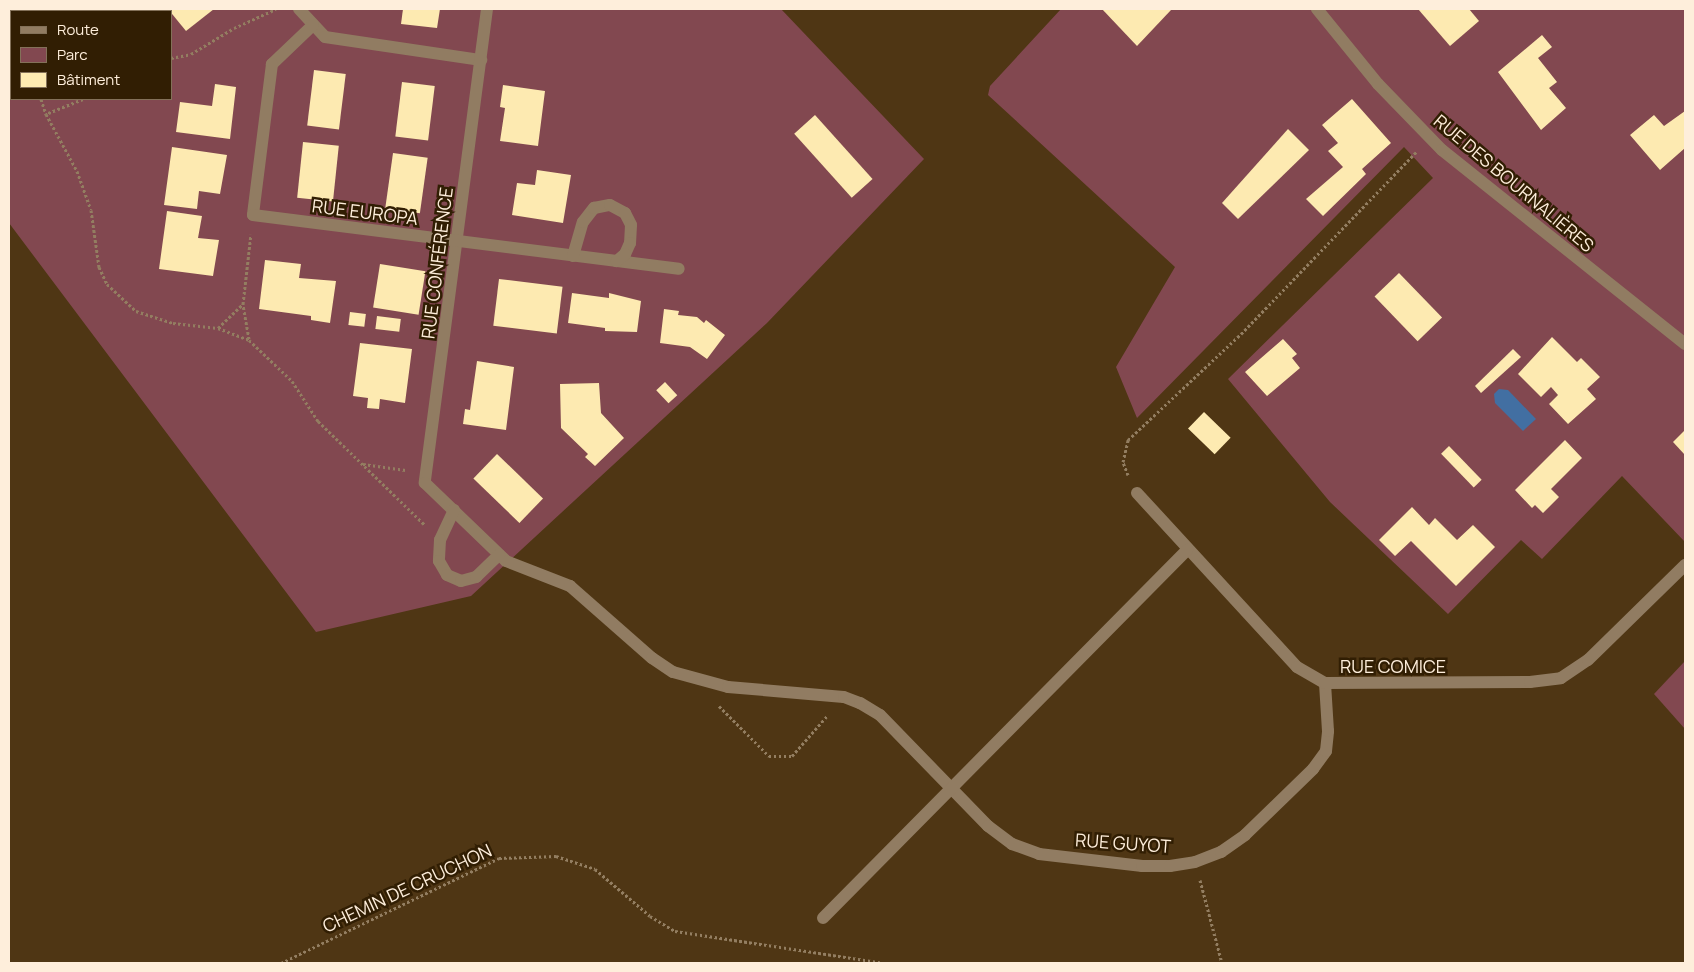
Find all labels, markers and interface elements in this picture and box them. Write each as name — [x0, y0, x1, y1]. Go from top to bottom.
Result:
legend — [10, 10, 172, 100]
text: Route — [57, 19, 99, 40]
text: Parc — [57, 44, 88, 65]
text: Bâtiment — [57, 69, 120, 90]
street label: RUE DES BOURNALIÈRES — [1430, 110, 1598, 256]
street label: RUE CONFÉRENCE — [417, 186, 457, 340]
street label: RUE EUROPA — [311, 195, 419, 229]
street label: RUE COMICE — [1340, 655, 1446, 677]
street label: RUE GUYOT — [1074, 829, 1172, 857]
street label: CHEMIN DE CRUCHON — [319, 839, 495, 937]

